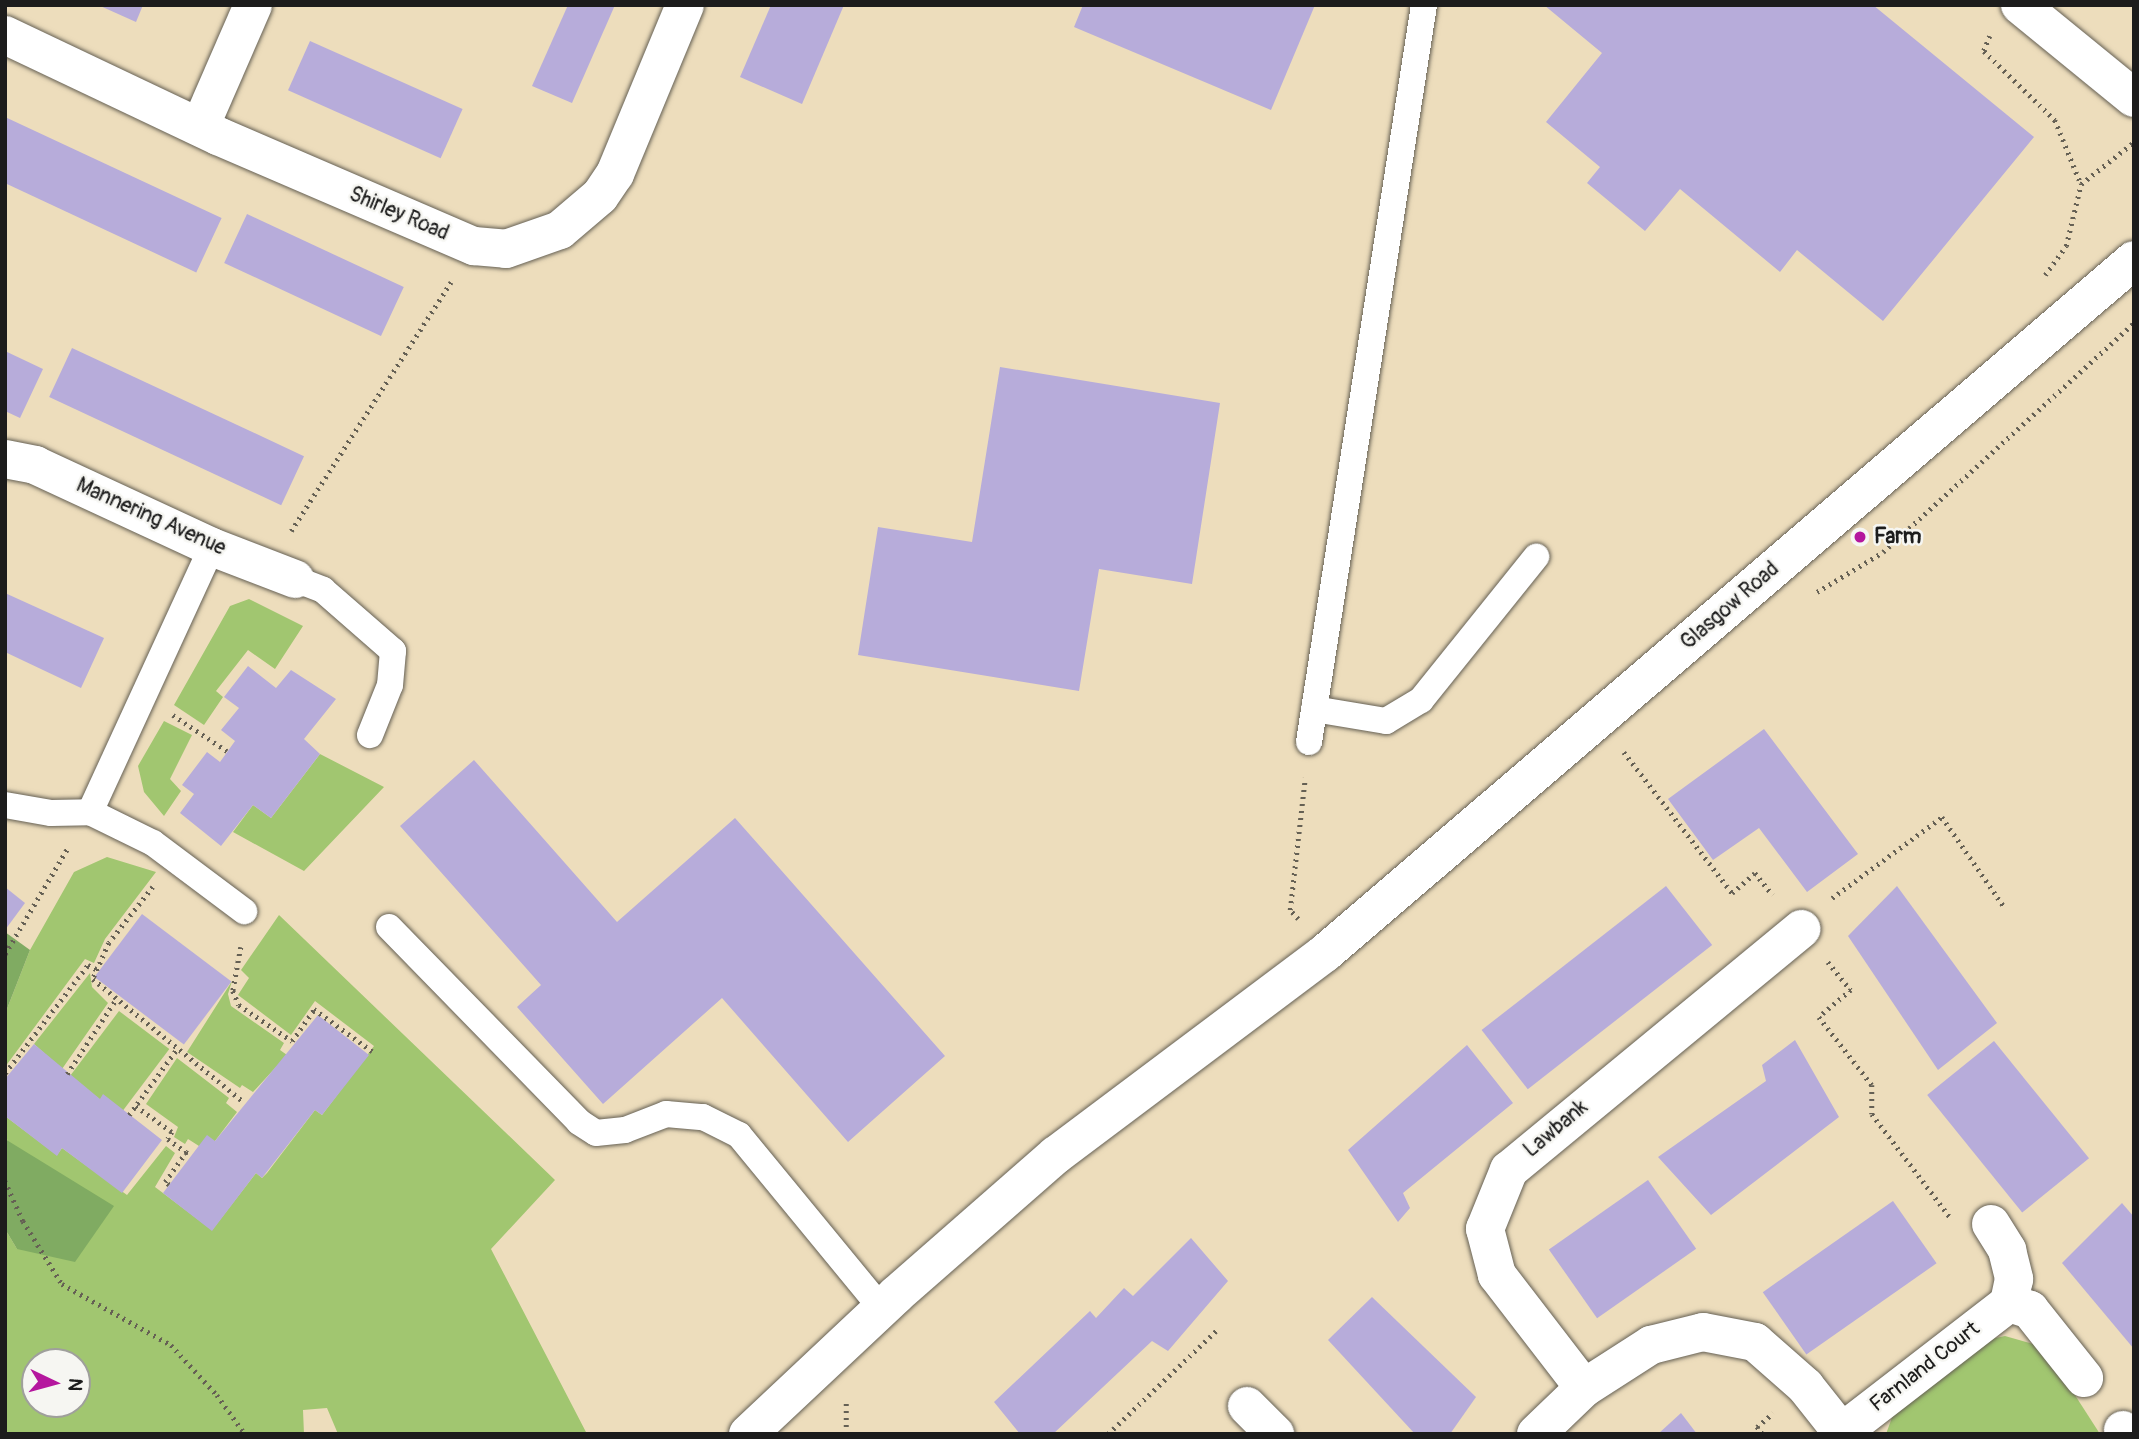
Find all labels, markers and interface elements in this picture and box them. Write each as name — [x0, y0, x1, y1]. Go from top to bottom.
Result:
street label: Shirley Road — [345, 182, 453, 246]
street label: Mannering Avenue — [72, 473, 230, 561]
place label: Farm — [1874, 524, 1921, 550]
marker: Farm — [1852, 529, 1868, 545]
street label: Glasgow Road — [1676, 557, 1784, 655]
street label: Lawbank — [1519, 1095, 1593, 1163]
street label: Farnland Court — [1865, 1316, 1985, 1418]
north arrow — [21, 1348, 91, 1418]
text: N — [62, 1377, 87, 1392]

